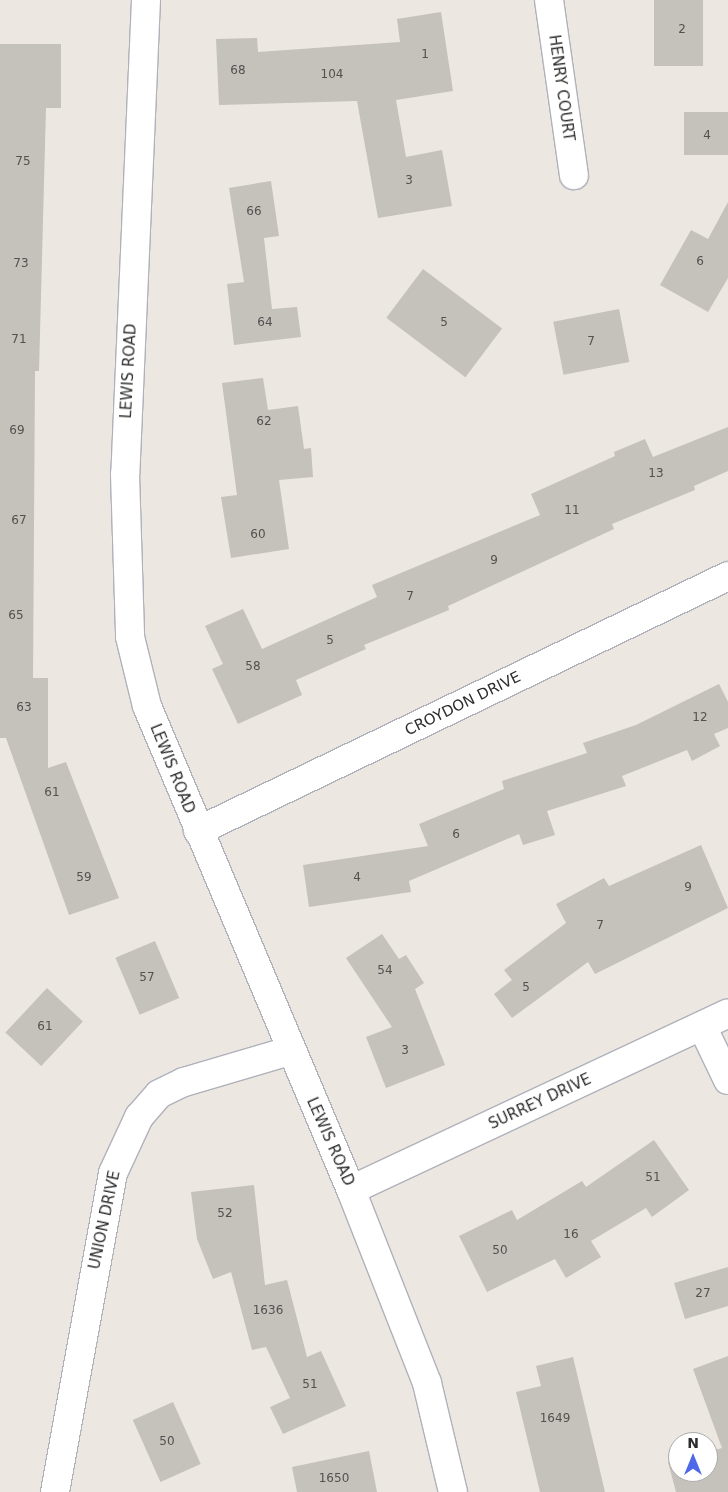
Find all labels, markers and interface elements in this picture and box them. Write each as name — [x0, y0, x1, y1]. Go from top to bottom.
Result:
house number: 2 — [678, 23, 686, 37]
street label: HENRY COURT — [545, 34, 577, 142]
house number: 1 — [421, 48, 429, 62]
house number: 68 — [230, 64, 246, 78]
house number: 104 — [321, 68, 343, 82]
house number: 4 — [703, 129, 711, 143]
house number: 75 — [15, 155, 31, 169]
house number: 3 — [405, 174, 413, 188]
house number: 66 — [246, 205, 262, 219]
house number: 6 — [696, 255, 704, 269]
house number: 73 — [13, 257, 29, 271]
house number: 64 — [257, 316, 273, 330]
house number: 5 — [440, 316, 448, 330]
street label: LEWIS ROAD — [118, 323, 140, 419]
house number: 71 — [11, 333, 27, 347]
house number: 7 — [587, 335, 595, 349]
house number: 62 — [256, 415, 272, 429]
house number: 69 — [9, 424, 25, 438]
house number: 13 — [648, 467, 664, 481]
house number: 11 — [564, 504, 580, 518]
house number: 67 — [11, 514, 27, 528]
house number: 60 — [250, 528, 266, 542]
house number: 9 — [490, 554, 498, 568]
house number: 7 — [406, 590, 414, 604]
house number: 65 — [8, 609, 24, 623]
house number: 5 — [326, 634, 334, 648]
house number: 58 — [245, 660, 261, 674]
street label: CROYDON DRIVE — [402, 668, 524, 740]
house number: 63 — [16, 701, 32, 715]
house number: 12 — [692, 711, 708, 725]
street label: LEWIS ROAD — [146, 722, 198, 816]
house number: 61 — [44, 786, 60, 800]
house number: 6 — [452, 828, 460, 842]
house number: 59 — [76, 871, 92, 885]
house number: 4 — [353, 871, 361, 885]
house number: 9 — [684, 881, 692, 895]
house number: 7 — [596, 919, 604, 933]
house number: 54 — [377, 964, 393, 978]
house number: 57 — [139, 971, 155, 985]
house number: 5 — [522, 981, 530, 995]
house number: 61 — [37, 1020, 53, 1034]
house number: 3 — [401, 1044, 409, 1058]
street label: SURREY DRIVE — [486, 1070, 594, 1134]
street label: LEWIS ROAD — [302, 1095, 358, 1189]
street label: UNION DRIVE — [86, 1169, 124, 1271]
house number: 51 — [645, 1171, 661, 1185]
house number: 52 — [217, 1207, 233, 1221]
house number: 16 — [563, 1228, 579, 1242]
house number: 50 — [492, 1244, 508, 1258]
house number: 27 — [695, 1287, 711, 1301]
house number: 1636 — [253, 1304, 283, 1318]
house number: 51 — [302, 1378, 318, 1392]
house number: 1649 — [540, 1412, 570, 1426]
north arrow — [668, 1432, 718, 1482]
house number: 50 — [159, 1435, 175, 1449]
text: N — [687, 1435, 699, 1451]
house number: 1650 — [319, 1472, 349, 1486]

